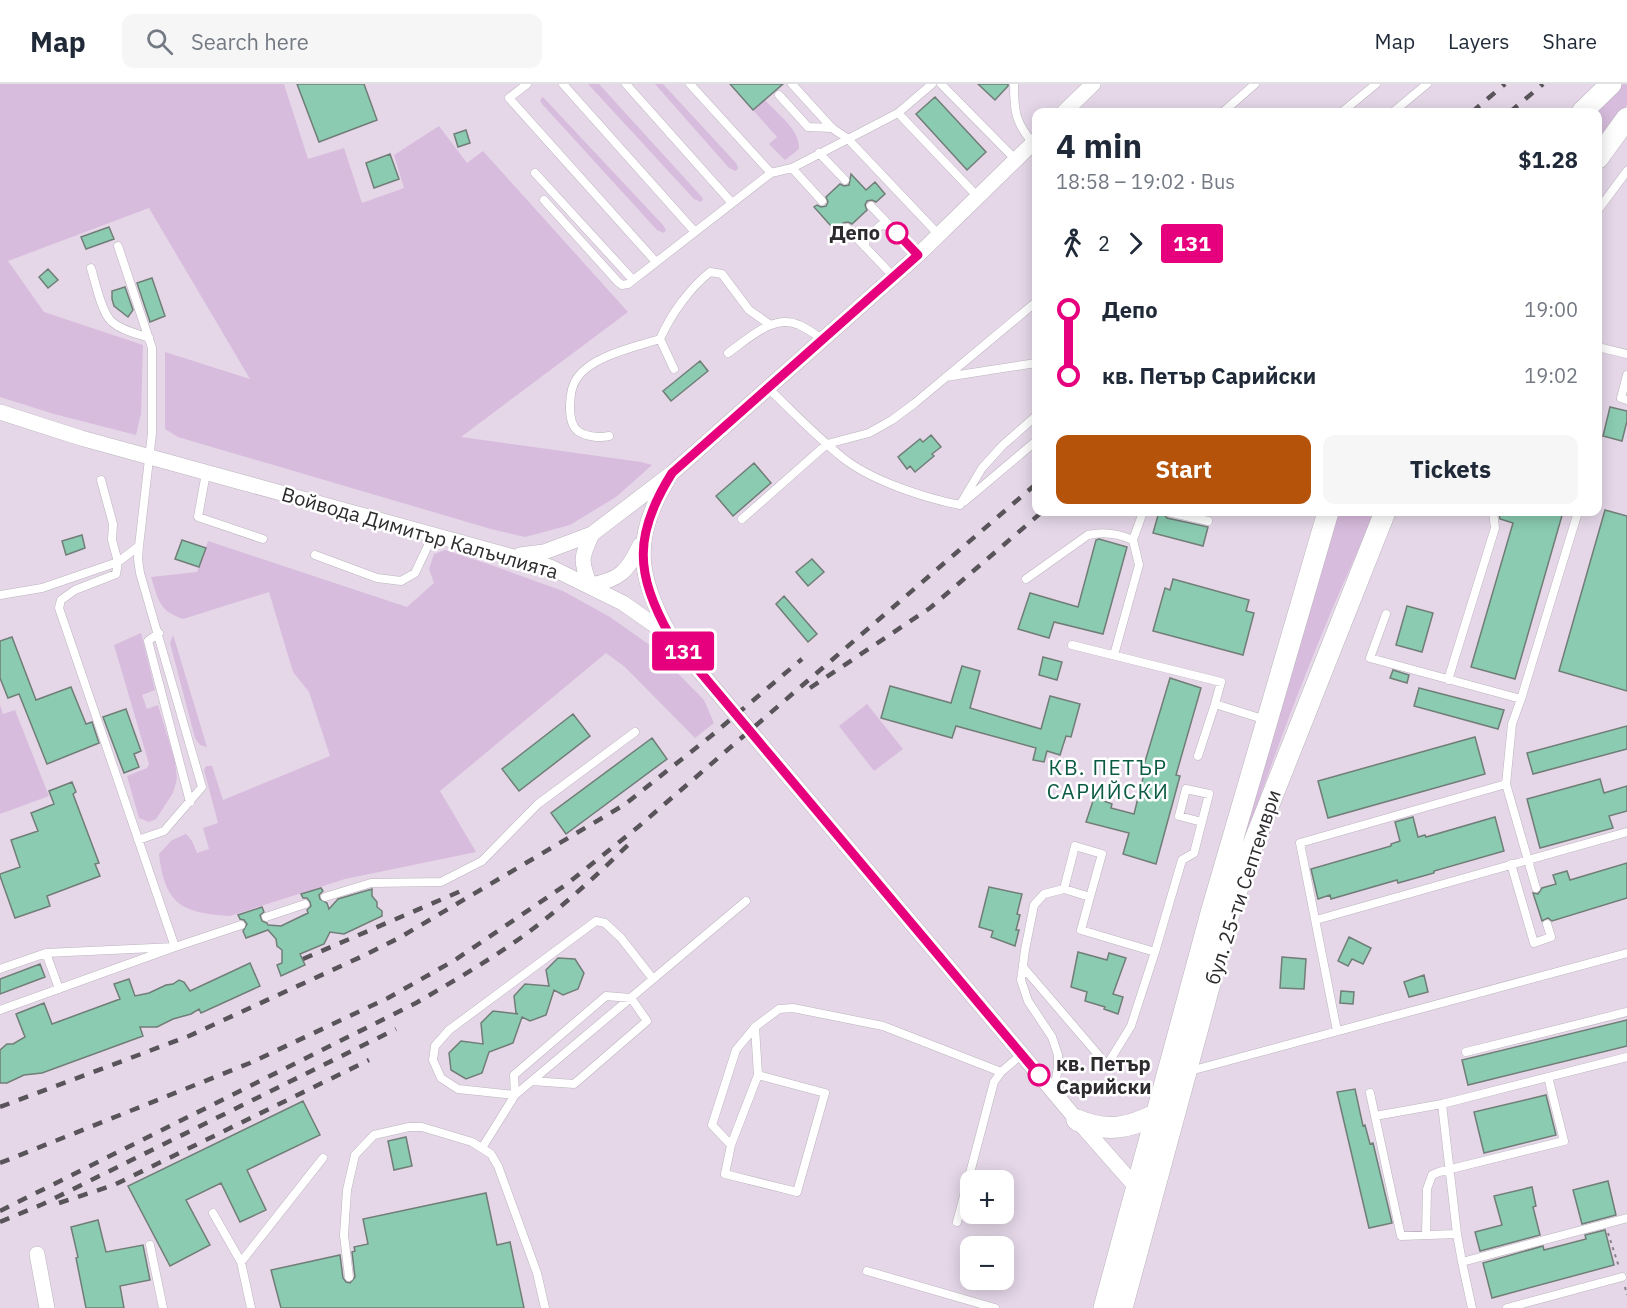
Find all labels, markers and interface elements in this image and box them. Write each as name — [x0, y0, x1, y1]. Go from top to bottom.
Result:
search box — [122, 14, 542, 68]
text: Map — [30, 23, 86, 60]
icon: search — [143, 25, 176, 58]
text: Search here — [191, 27, 309, 56]
text: Map — [1375, 27, 1415, 55]
text: Layers — [1448, 27, 1510, 55]
text: Share — [1543, 27, 1597, 55]
text: 4 min — [1056, 124, 1142, 167]
text: $1.28 — [1518, 145, 1578, 174]
text: 18:58 – 19:02 · Bus — [1056, 168, 1235, 195]
place label: Депо — [829, 219, 880, 246]
marker: Депо — [886, 222, 908, 244]
icon: walk — [1056, 227, 1089, 260]
icon: forward — [1119, 227, 1152, 260]
text: 131 — [1173, 229, 1211, 257]
text: 2 — [1098, 230, 1110, 257]
text: Депо — [1102, 295, 1158, 324]
text: 19:00 — [1524, 296, 1578, 323]
text: кв. Петър Сарийски — [1102, 361, 1316, 390]
text: 19:02 — [1524, 362, 1578, 389]
button: Start — [1056, 435, 1311, 504]
button: Tickets — [1323, 435, 1578, 504]
street label: Войвода Димитър Калъчлията — [279, 480, 562, 585]
line badge: 131 — [648, 632, 718, 670]
text: 131 — [664, 637, 702, 665]
district label: КВ. ПЕТЪР САРИЙСКИ — [1047, 753, 1169, 805]
street label: бул. 25-ти Септември — [1198, 786, 1287, 988]
place label: кв. Петър Сарийски — [1056, 1050, 1151, 1100]
marker: кв. Петър Сарийски — [1028, 1064, 1050, 1086]
map controls — [960, 1170, 1014, 1290]
button: + — [960, 1170, 1014, 1224]
button: − — [960, 1236, 1014, 1290]

